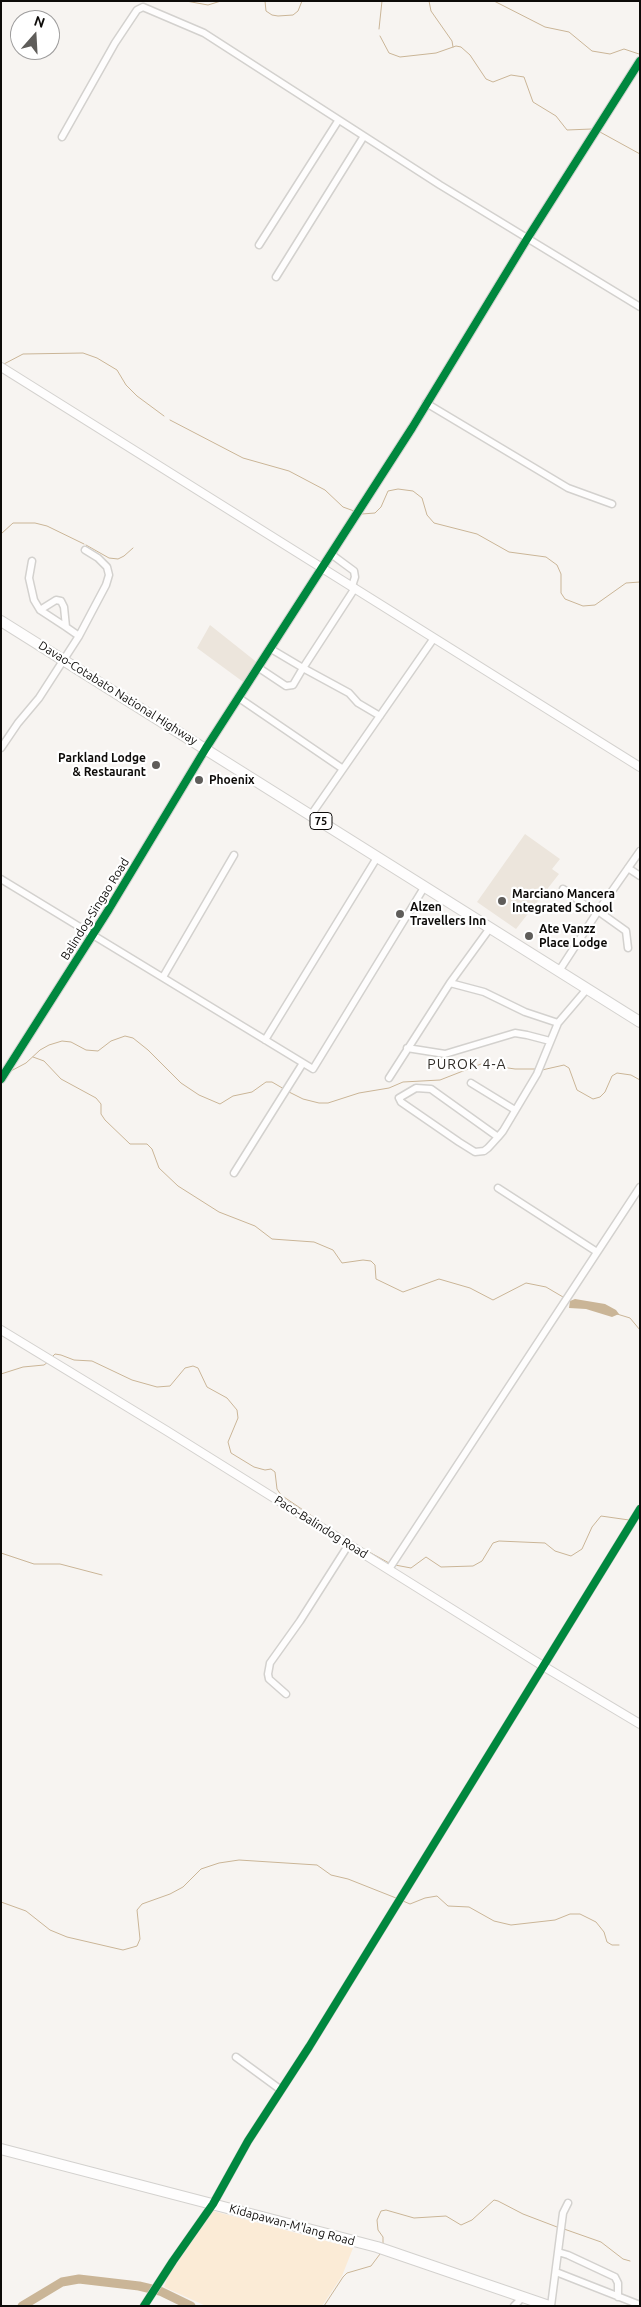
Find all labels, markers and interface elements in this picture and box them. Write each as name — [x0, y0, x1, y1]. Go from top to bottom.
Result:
north arrow — [10, 10, 60, 60]
text: N — [32, 12, 47, 31]
street label: Davao-Cotabato National Highway — [36, 638, 200, 748]
place label: Parkland Lodge & Restaurant — [58, 751, 146, 779]
marker: Parkland Lodge & Restaurant — [150, 759, 162, 771]
place label: Phoenix — [209, 773, 255, 787]
marker: Phoenix — [193, 774, 205, 786]
road number: 75 — [310, 812, 332, 829]
street label: Balindog-Singao Road — [58, 855, 132, 963]
place label: Marciano Mancera Integrated School — [512, 887, 615, 915]
marker: Marciano Mancera Integrated School — [496, 895, 508, 907]
place label: Alzen Travellers Inn — [410, 900, 486, 928]
marker: Alzen Travellers Inn — [394, 908, 406, 920]
place label: Ate Vanzz Place Lodge — [539, 922, 607, 950]
marker: Ate Vanzz Place Lodge — [523, 930, 535, 942]
district label: PUROK 4-A — [426, 1056, 508, 1072]
street label: Paco-Balindog Road — [272, 1492, 370, 1562]
street label: Kidapawan-M'lang Road — [228, 2201, 356, 2249]

